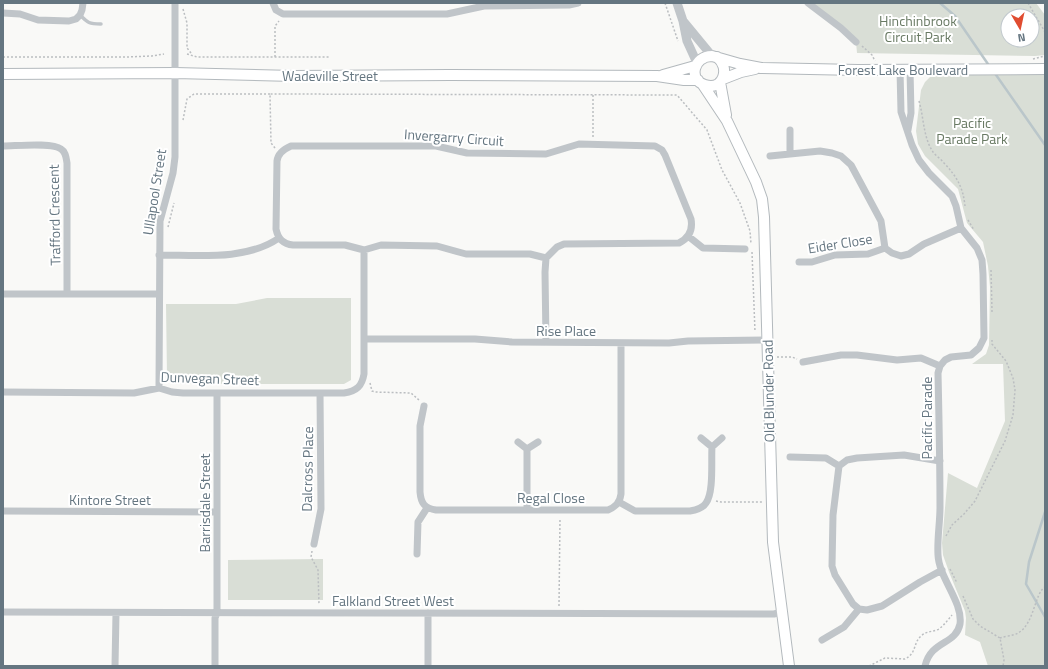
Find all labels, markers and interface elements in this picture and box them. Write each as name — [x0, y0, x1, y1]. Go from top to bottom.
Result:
north arrow — [1000, 8, 1040, 48]
park label: Hinchinbrook Circuit Park — [879, 10, 957, 47]
text: N — [1017, 29, 1027, 46]
street label: Forest Lake Boulevard — [838, 59, 968, 80]
street label: Wadeville Street — [282, 65, 378, 86]
park label: Pacific Parade Park — [936, 112, 1008, 149]
street label: Invergarry Circuit — [403, 123, 505, 151]
street label: Ullapool Street — [137, 147, 171, 237]
street label: Trafford Crescent — [43, 164, 65, 266]
street label: Eider Close — [806, 228, 874, 258]
street label: Rise Place — [536, 320, 596, 341]
street label: Old Blunder Road — [757, 340, 779, 442]
street label: Dunvegan Street — [160, 366, 260, 390]
street label: Pacific Parade — [916, 377, 937, 459]
street label: Dalcross Place — [296, 426, 318, 512]
street label: Barrisdale Street — [194, 454, 215, 552]
street label: Regal Close — [517, 487, 585, 508]
street label: Kintore Street — [69, 489, 151, 510]
street label: Falkland Street West — [332, 590, 454, 611]

